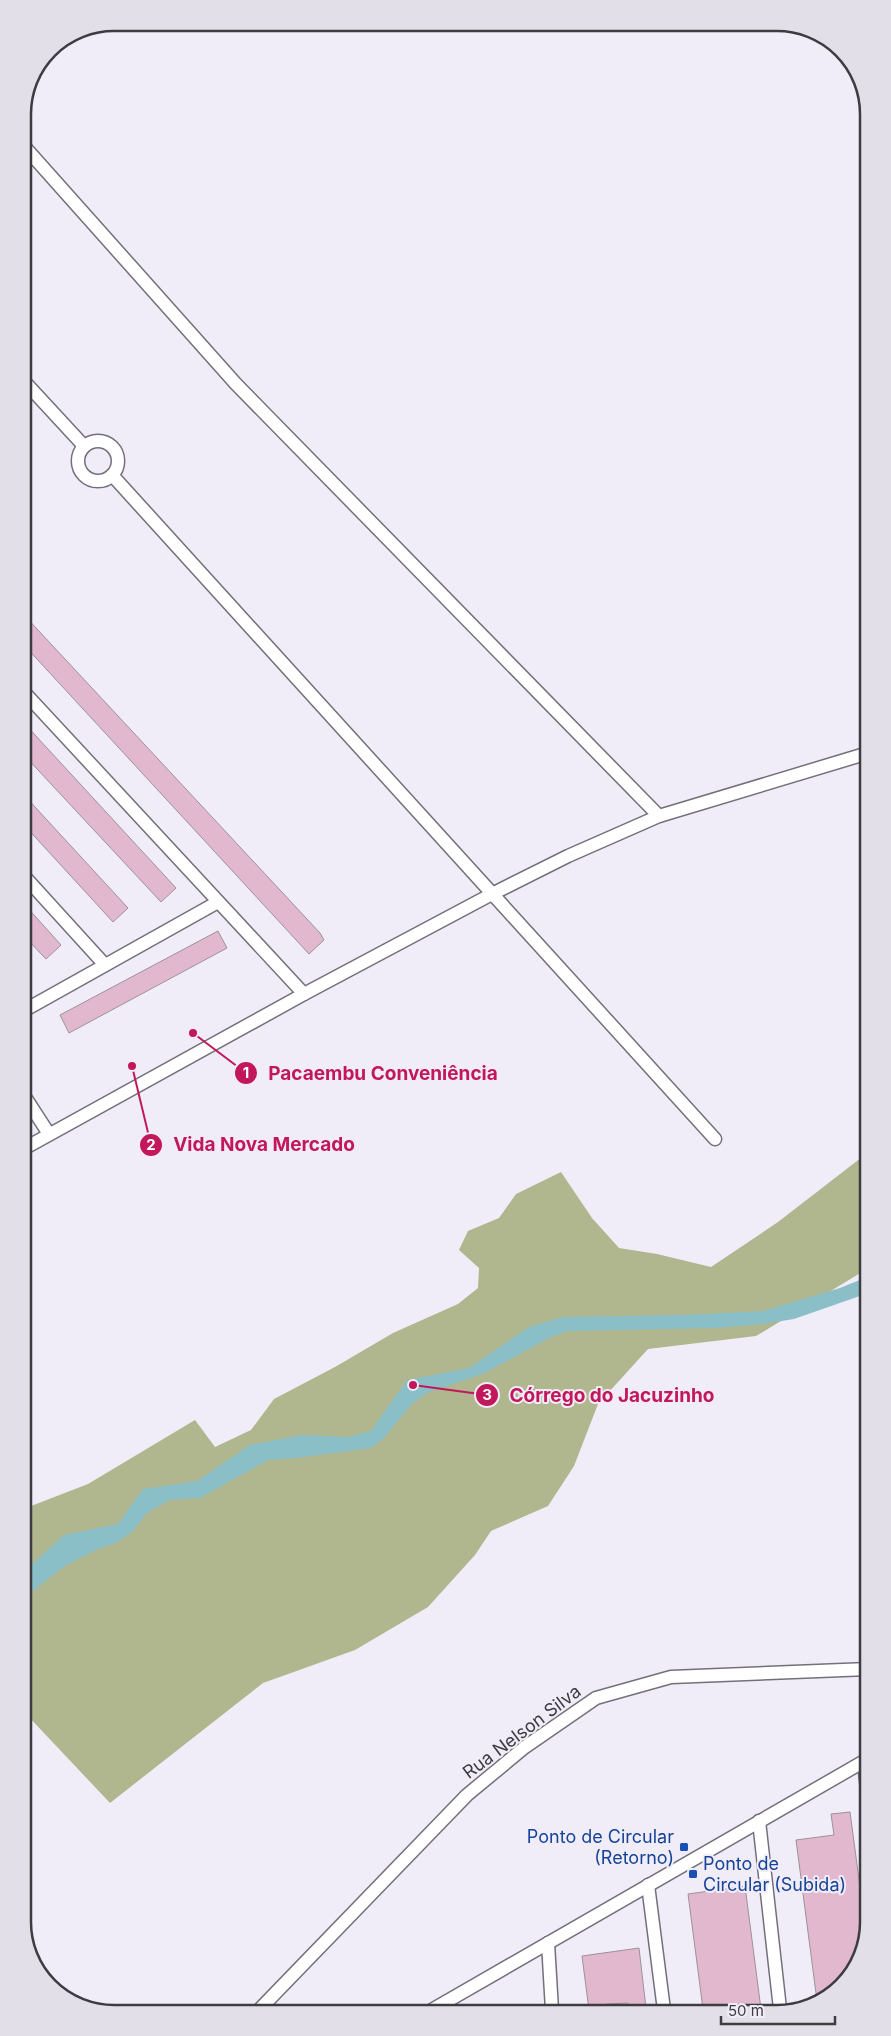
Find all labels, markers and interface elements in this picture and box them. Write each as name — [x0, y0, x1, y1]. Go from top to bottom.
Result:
callout: Pacaembu Conveniência — [234, 1056, 508, 1090]
text: Pacaembu Conveniência — [268, 1062, 498, 1085]
text: 1 — [243, 1063, 249, 1082]
callout: Vida Nova Mercado — [139, 1128, 365, 1162]
text: Vida Nova Mercado — [173, 1133, 355, 1156]
text: 2 — [146, 1135, 156, 1154]
callout: Córrego do Jacuzinho — [475, 1378, 725, 1412]
text: Córrego do Jacuzinho — [510, 1384, 714, 1407]
text: 3 — [482, 1385, 492, 1404]
street label: Rua Nelson Silva — [459, 1680, 585, 1783]
place label: Ponto de Circular (Retorno) — [527, 1826, 674, 1868]
marker: Ponto de Circular (Retorno) — [678, 1841, 690, 1853]
place label: Ponto de Circular (Subida) — [703, 1853, 846, 1895]
marker: Ponto de Circular (Subida) — [687, 1868, 699, 1880]
scale bar — [721, 1994, 835, 2026]
text: 50 m — [728, 2001, 764, 2020]

